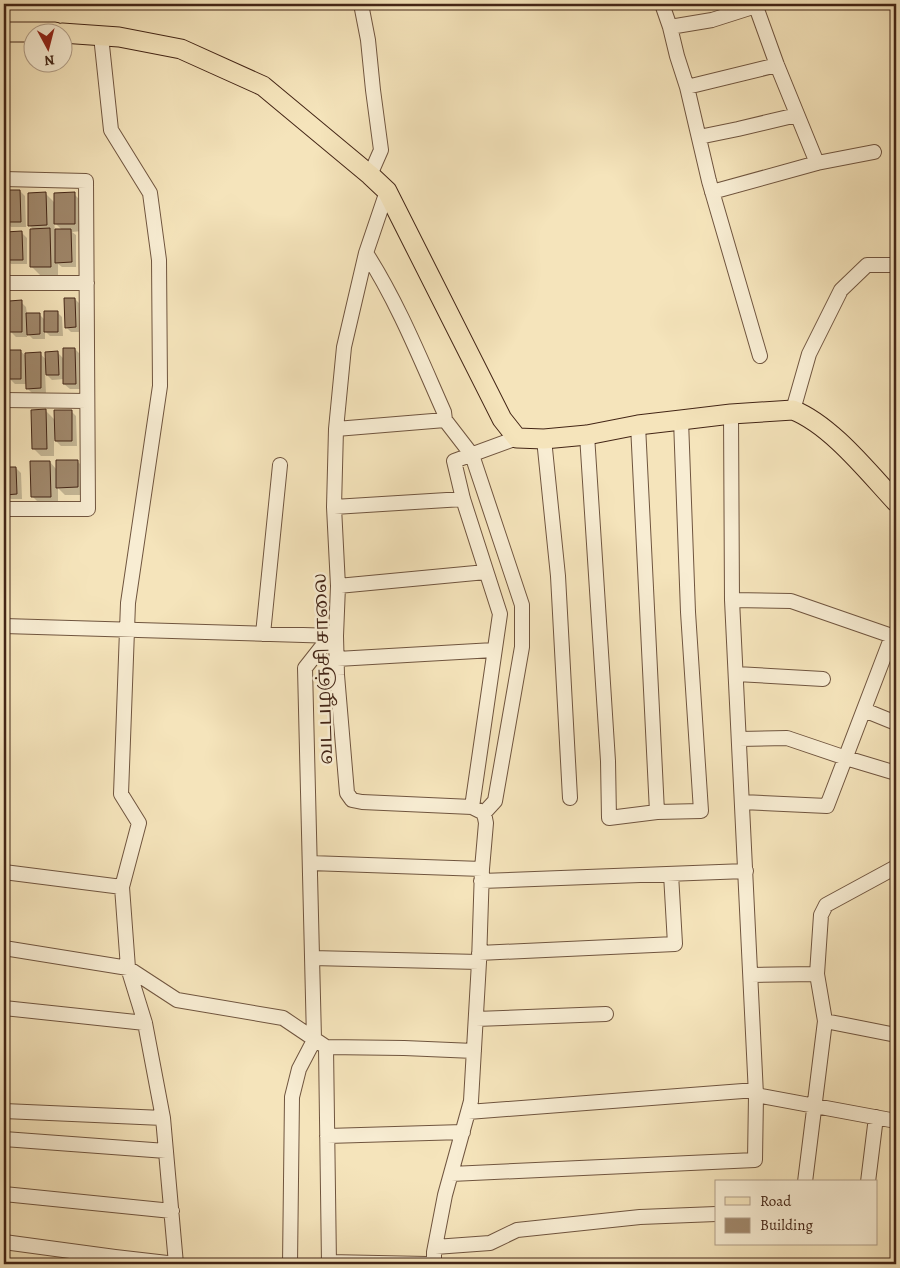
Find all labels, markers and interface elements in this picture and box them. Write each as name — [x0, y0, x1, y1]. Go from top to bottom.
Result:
north arrow — [22, 22, 72, 72]
text: N — [43, 50, 56, 70]
street label: வடபழஞ்சி சாலை — [307, 573, 340, 765]
legend — [715, 1180, 878, 1246]
text: Road — [760, 1191, 792, 1211]
text: Building — [760, 1215, 813, 1235]

